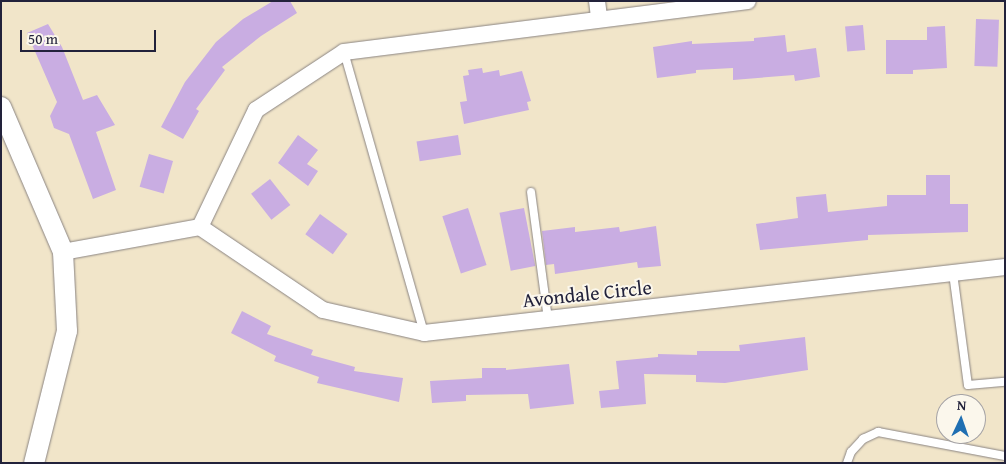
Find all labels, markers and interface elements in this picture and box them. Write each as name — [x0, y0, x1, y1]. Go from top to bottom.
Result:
scale bar — [22, 20, 159, 52]
text: 50 m — [28, 28, 58, 49]
street label: Avondale Circle — [521, 274, 653, 312]
north arrow — [936, 394, 986, 444]
text: N — [957, 395, 967, 415]

